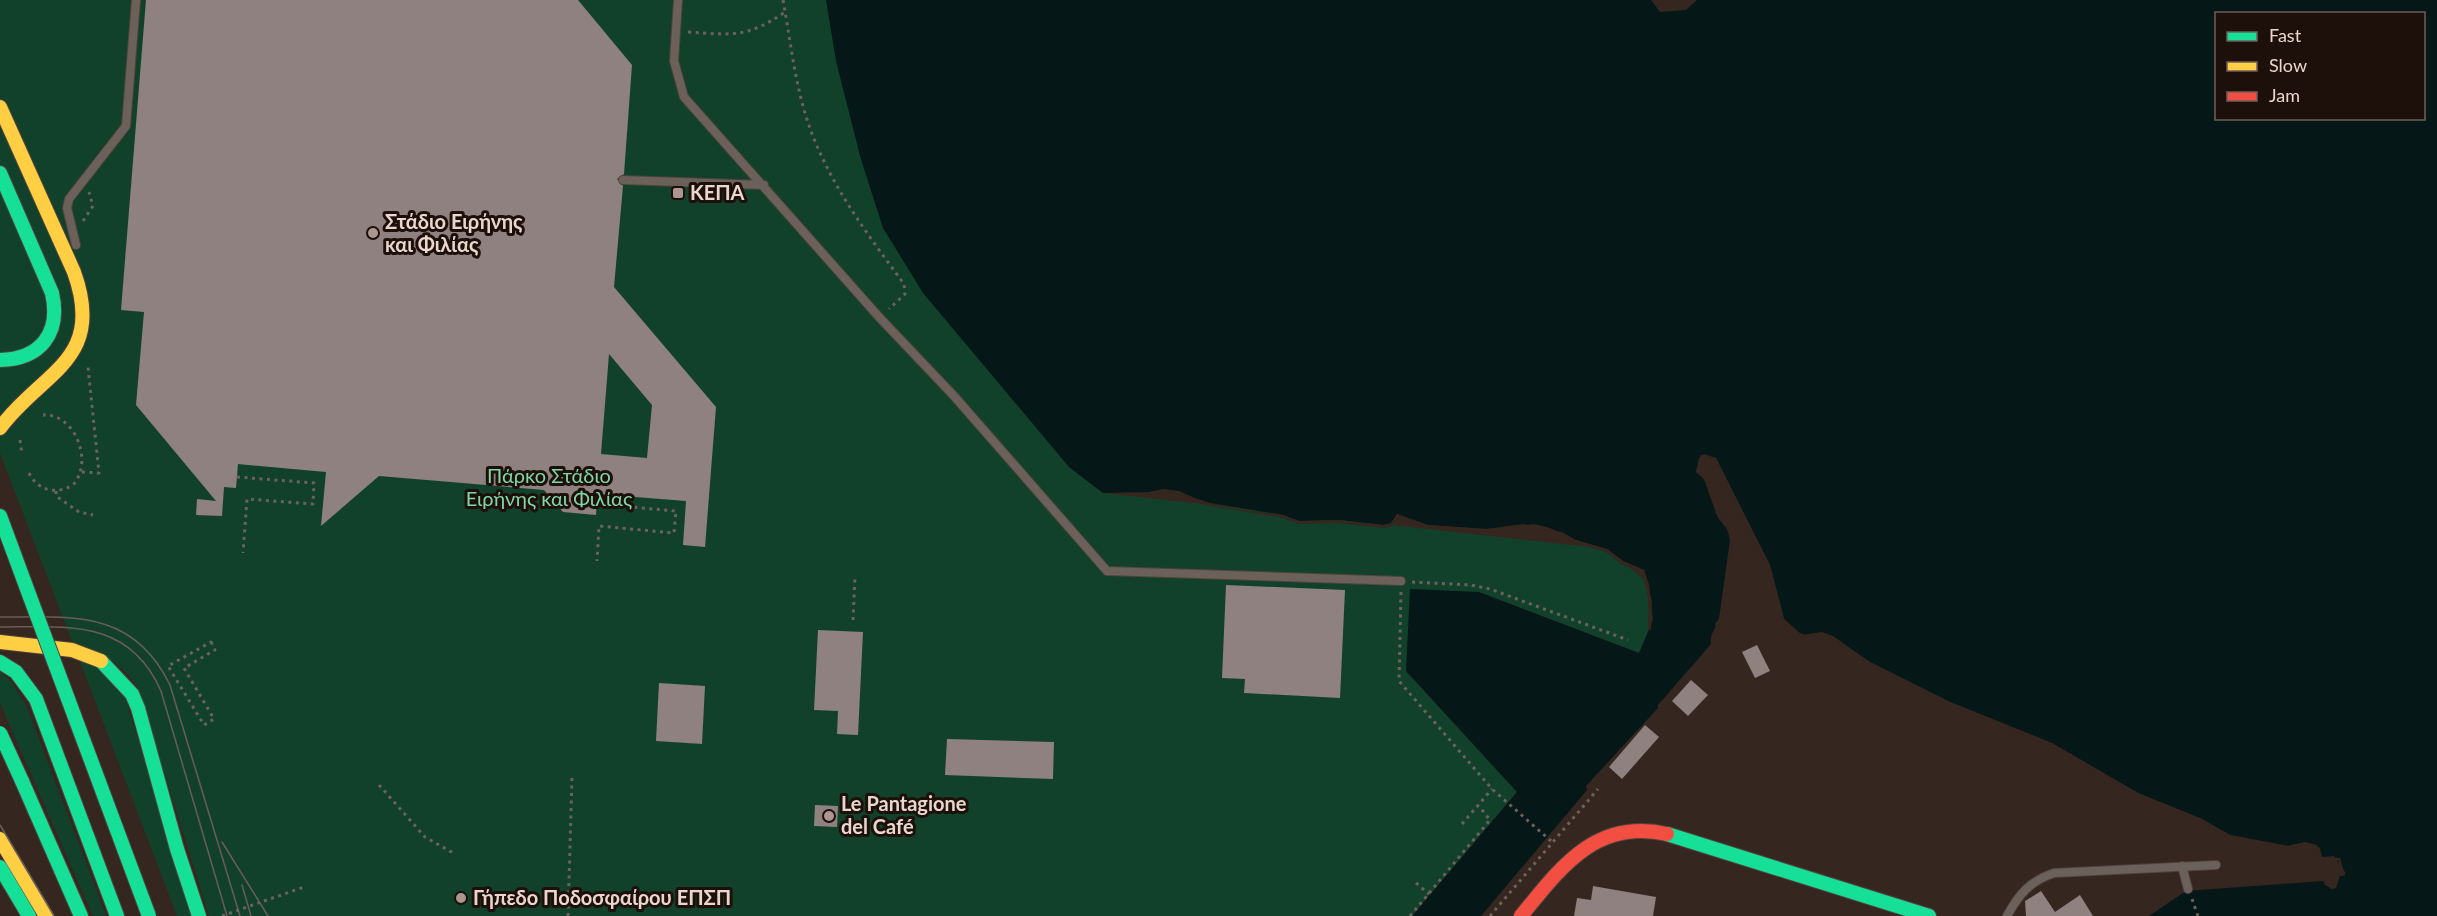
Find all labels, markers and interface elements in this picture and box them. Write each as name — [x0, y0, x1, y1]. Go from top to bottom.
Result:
legend — [2215, 12, 2425, 120]
text: Fast — [2269, 24, 2302, 46]
text: Slow — [2269, 54, 2307, 76]
text: Jam — [2269, 84, 2300, 106]
place label: ΚΕΠΑ — [690, 180, 745, 204]
marker: ΚΕΠΑ — [671, 186, 685, 200]
place label: Στάδιο Ειρήνης και Φιλίας — [385, 209, 523, 256]
marker: Στάδιο Ειρήνης και Φιλίας — [366, 226, 380, 240]
park label: Πάρκο Στάδιο Ειρήνης και Φιλίας — [466, 463, 632, 510]
place label: Le Pantagione del Café — [841, 791, 967, 838]
marker: Le Pantagione del Café — [822, 809, 836, 823]
place label: Γήπεδο Ποδοσφαίρου ΕΠΣΠ — [473, 885, 731, 909]
marker: Γήπεδο Ποδοσφαίρου ΕΠΣΠ — [454, 891, 468, 905]

